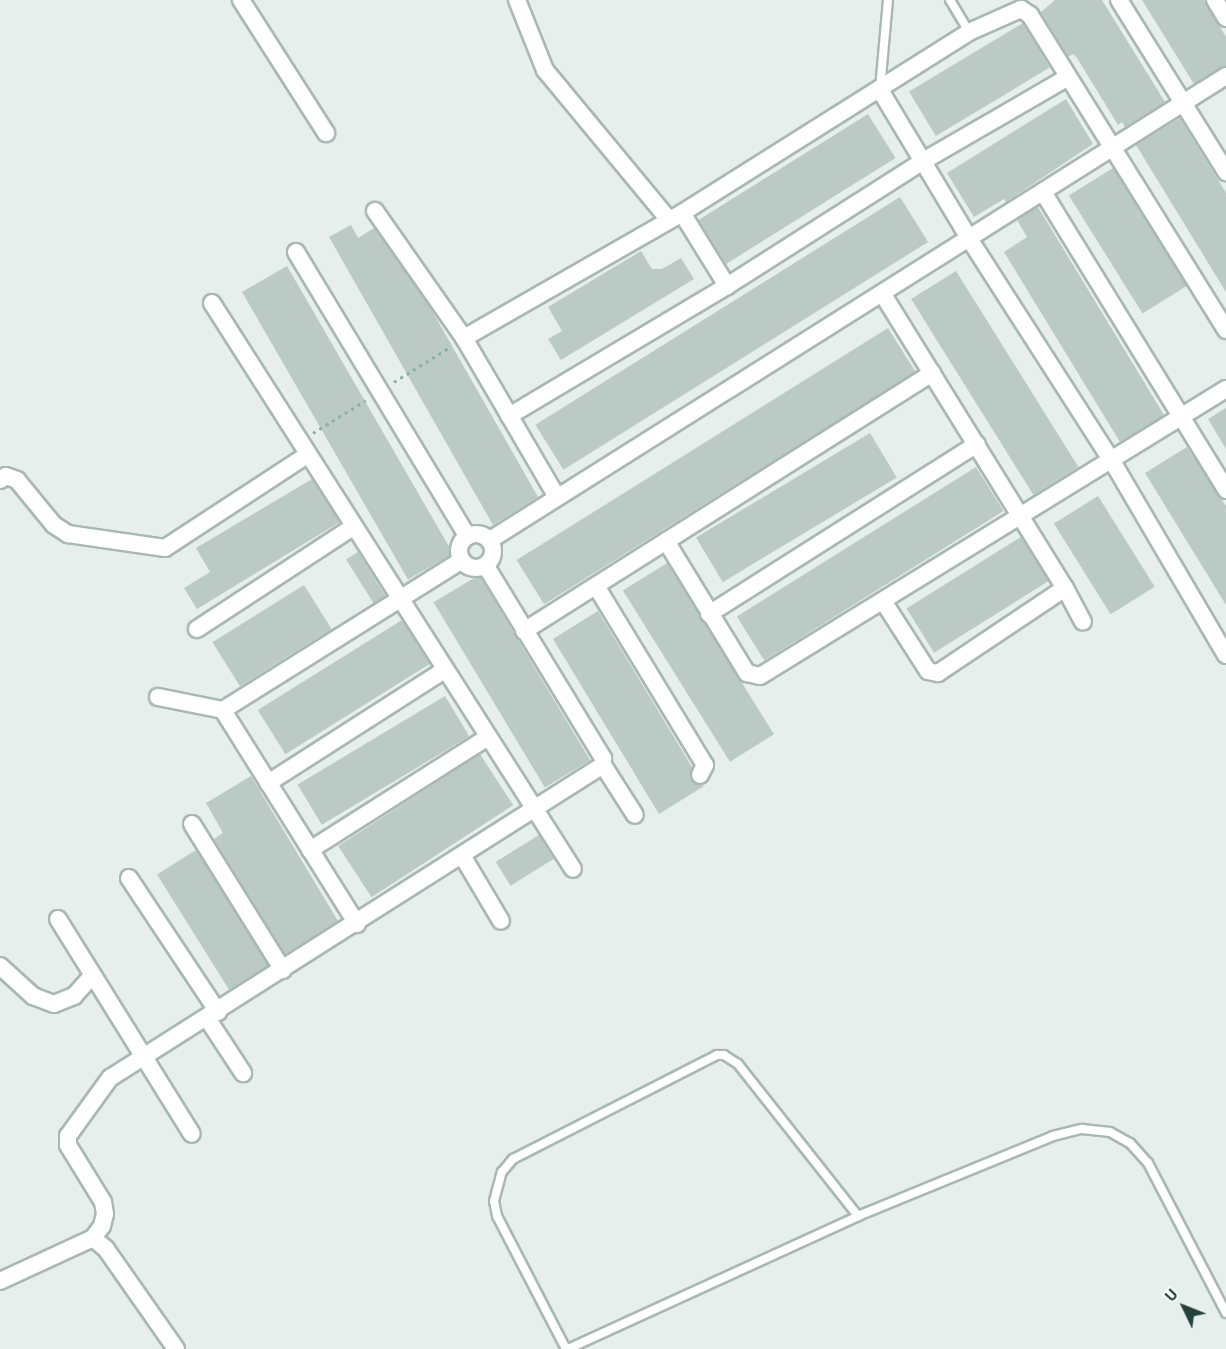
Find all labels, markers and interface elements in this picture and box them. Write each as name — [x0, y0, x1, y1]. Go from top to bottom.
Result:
north arrow — [1154, 1277, 1214, 1337]
text: U — [1158, 1283, 1183, 1307]

